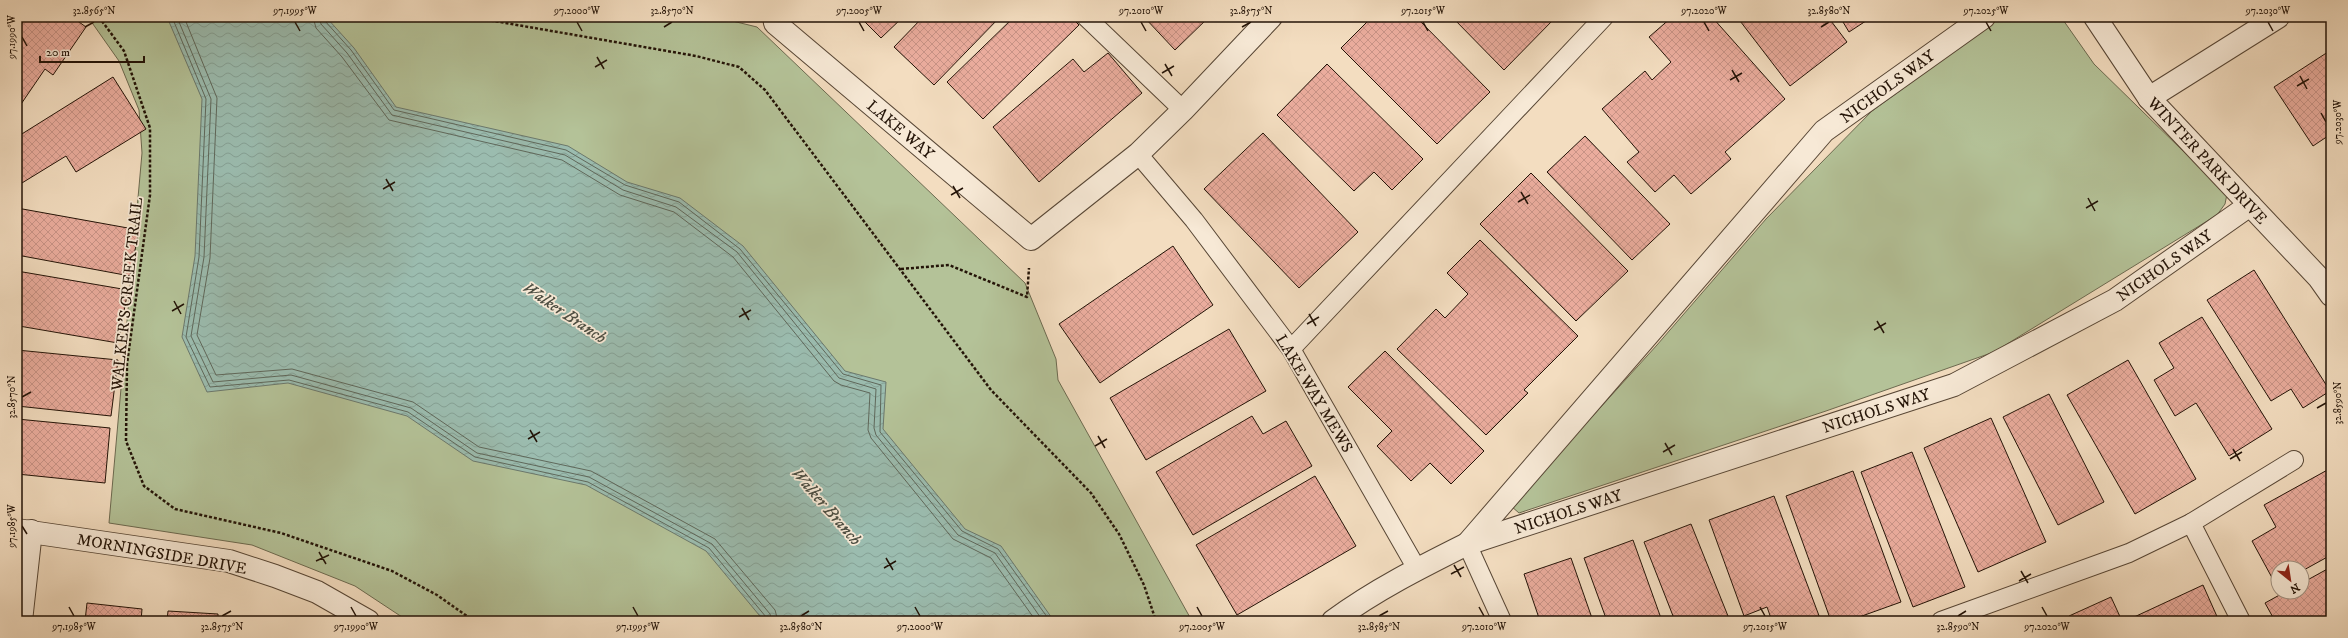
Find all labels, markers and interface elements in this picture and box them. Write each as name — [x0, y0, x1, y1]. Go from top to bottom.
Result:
text: 32.8565°N — [73, 5, 115, 17]
text: 97.1995°W — [272, 5, 318, 17]
text: 97.2000°W — [553, 5, 601, 17]
text: 32.8570°N — [650, 5, 694, 17]
text: 97.2005°W — [835, 5, 883, 17]
text: 97.2010°W — [1118, 5, 1164, 17]
text: 32.8575°N — [1230, 5, 1272, 17]
text: 97.2015°W — [1400, 5, 1446, 17]
text: 97.2020°W — [1680, 5, 1728, 17]
text: 32.8580°N — [1808, 5, 1850, 17]
text: 97.2025°W — [1962, 5, 2009, 17]
text: 97.2030°W — [2245, 5, 2291, 17]
text: 97.1990°W — [6, 14, 18, 60]
scale bar — [40, 38, 144, 64]
text: 20 m — [46, 45, 70, 60]
street label: NICHOLS WAY — [1836, 45, 1940, 128]
street label: WINTER PARK DRIVE — [2142, 92, 2271, 228]
street label: LAKE WAY — [862, 96, 939, 164]
text: 97.2030°W — [2332, 99, 2344, 145]
street label: WALKER'S CREEK TRAIL — [107, 196, 147, 393]
street label: NICHOLS WAY — [2113, 225, 2217, 306]
water label: Walker Branch — [518, 277, 611, 349]
street label: LAKE WAY MEWS — [1271, 331, 1357, 456]
text: 32.8570°N — [6, 375, 18, 419]
text: 32.8590°N — [2332, 382, 2344, 424]
street label: NICHOLS WAY — [1820, 384, 1934, 438]
water label: Walker Branch — [786, 463, 866, 550]
street label: NICHOLS WAY — [1512, 485, 1626, 539]
text: 97.1985°W — [6, 503, 18, 549]
street label: MORNINGSIDE DRIVE — [75, 529, 248, 579]
north arrow — [2270, 560, 2310, 600]
text: N — [2287, 579, 2302, 596]
text: 97.1985°W — [51, 621, 97, 633]
text: 32.8575°N — [201, 621, 243, 633]
text: 97.1990°W — [333, 621, 379, 633]
text: 97.1995°W — [615, 621, 661, 633]
text: 32.8580°N — [780, 621, 822, 633]
text: 97.2000°W — [896, 621, 944, 633]
text: 97.2005°W — [1178, 621, 1226, 633]
text: 32.8585°N — [1358, 621, 1400, 633]
text: 97.2010°W — [1461, 621, 1507, 633]
text: 97.2015°W — [1742, 621, 1788, 633]
text: 32.8590°N — [1937, 621, 1979, 633]
text: 97.2020°W — [2023, 621, 2071, 633]

